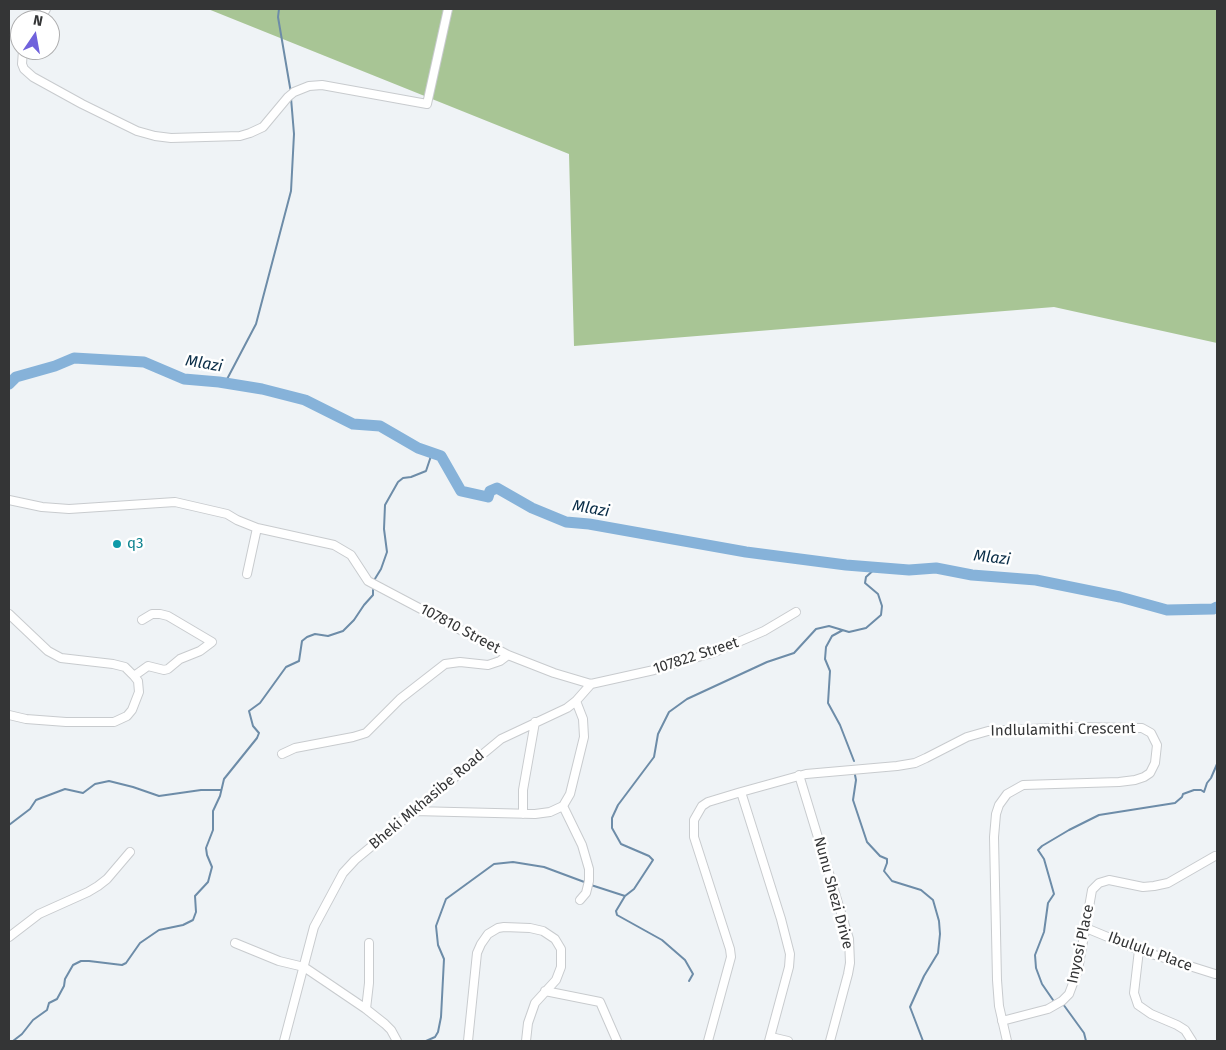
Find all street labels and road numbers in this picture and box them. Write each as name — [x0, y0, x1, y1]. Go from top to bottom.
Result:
street label: 107810 Street — [417, 600, 503, 658]
street label: 107822 Street — [651, 634, 741, 678]
street label: Indlulamithi Crescent — [990, 720, 1136, 740]
street label: Bheki Mkhasibe Road — [366, 747, 488, 853]
street label: Nunu Shezi Drive — [809, 835, 857, 951]
street label: Inyosi Place — [1064, 903, 1098, 985]
street label: Ibululu Place — [1105, 928, 1195, 976]

